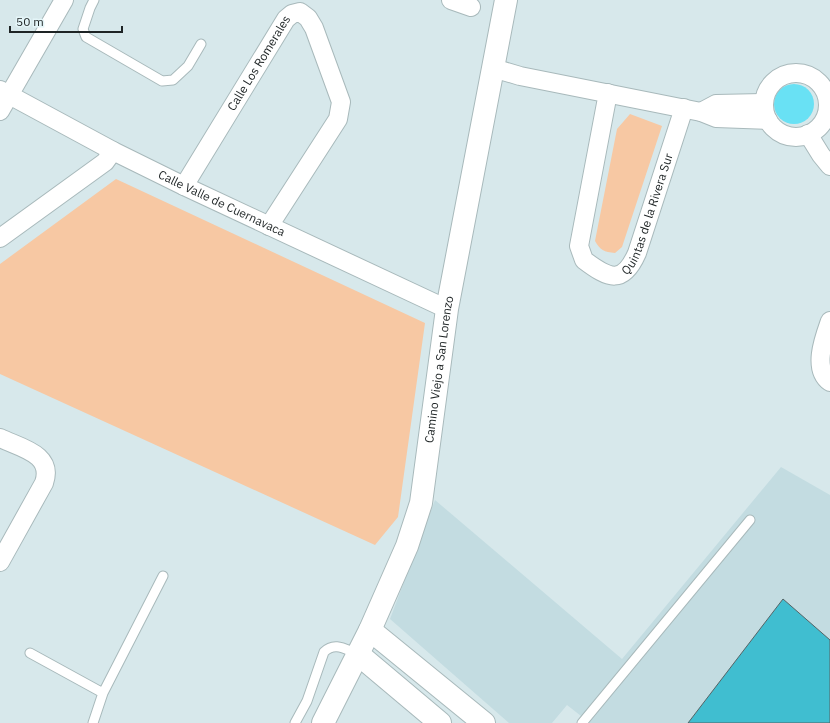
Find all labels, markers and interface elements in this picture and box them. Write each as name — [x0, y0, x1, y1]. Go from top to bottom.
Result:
scale bar — [10, 8, 122, 34]
street label: Calle Los Romerales — [224, 12, 294, 113]
text: 50 m — [16, 14, 44, 29]
street label: Quintas de la Rivera Sur — [618, 151, 676, 278]
street label: Calle Valle de Cuernavaca — [156, 166, 288, 239]
street label: Camino Viejo a San Lorenzo — [421, 294, 456, 444]

